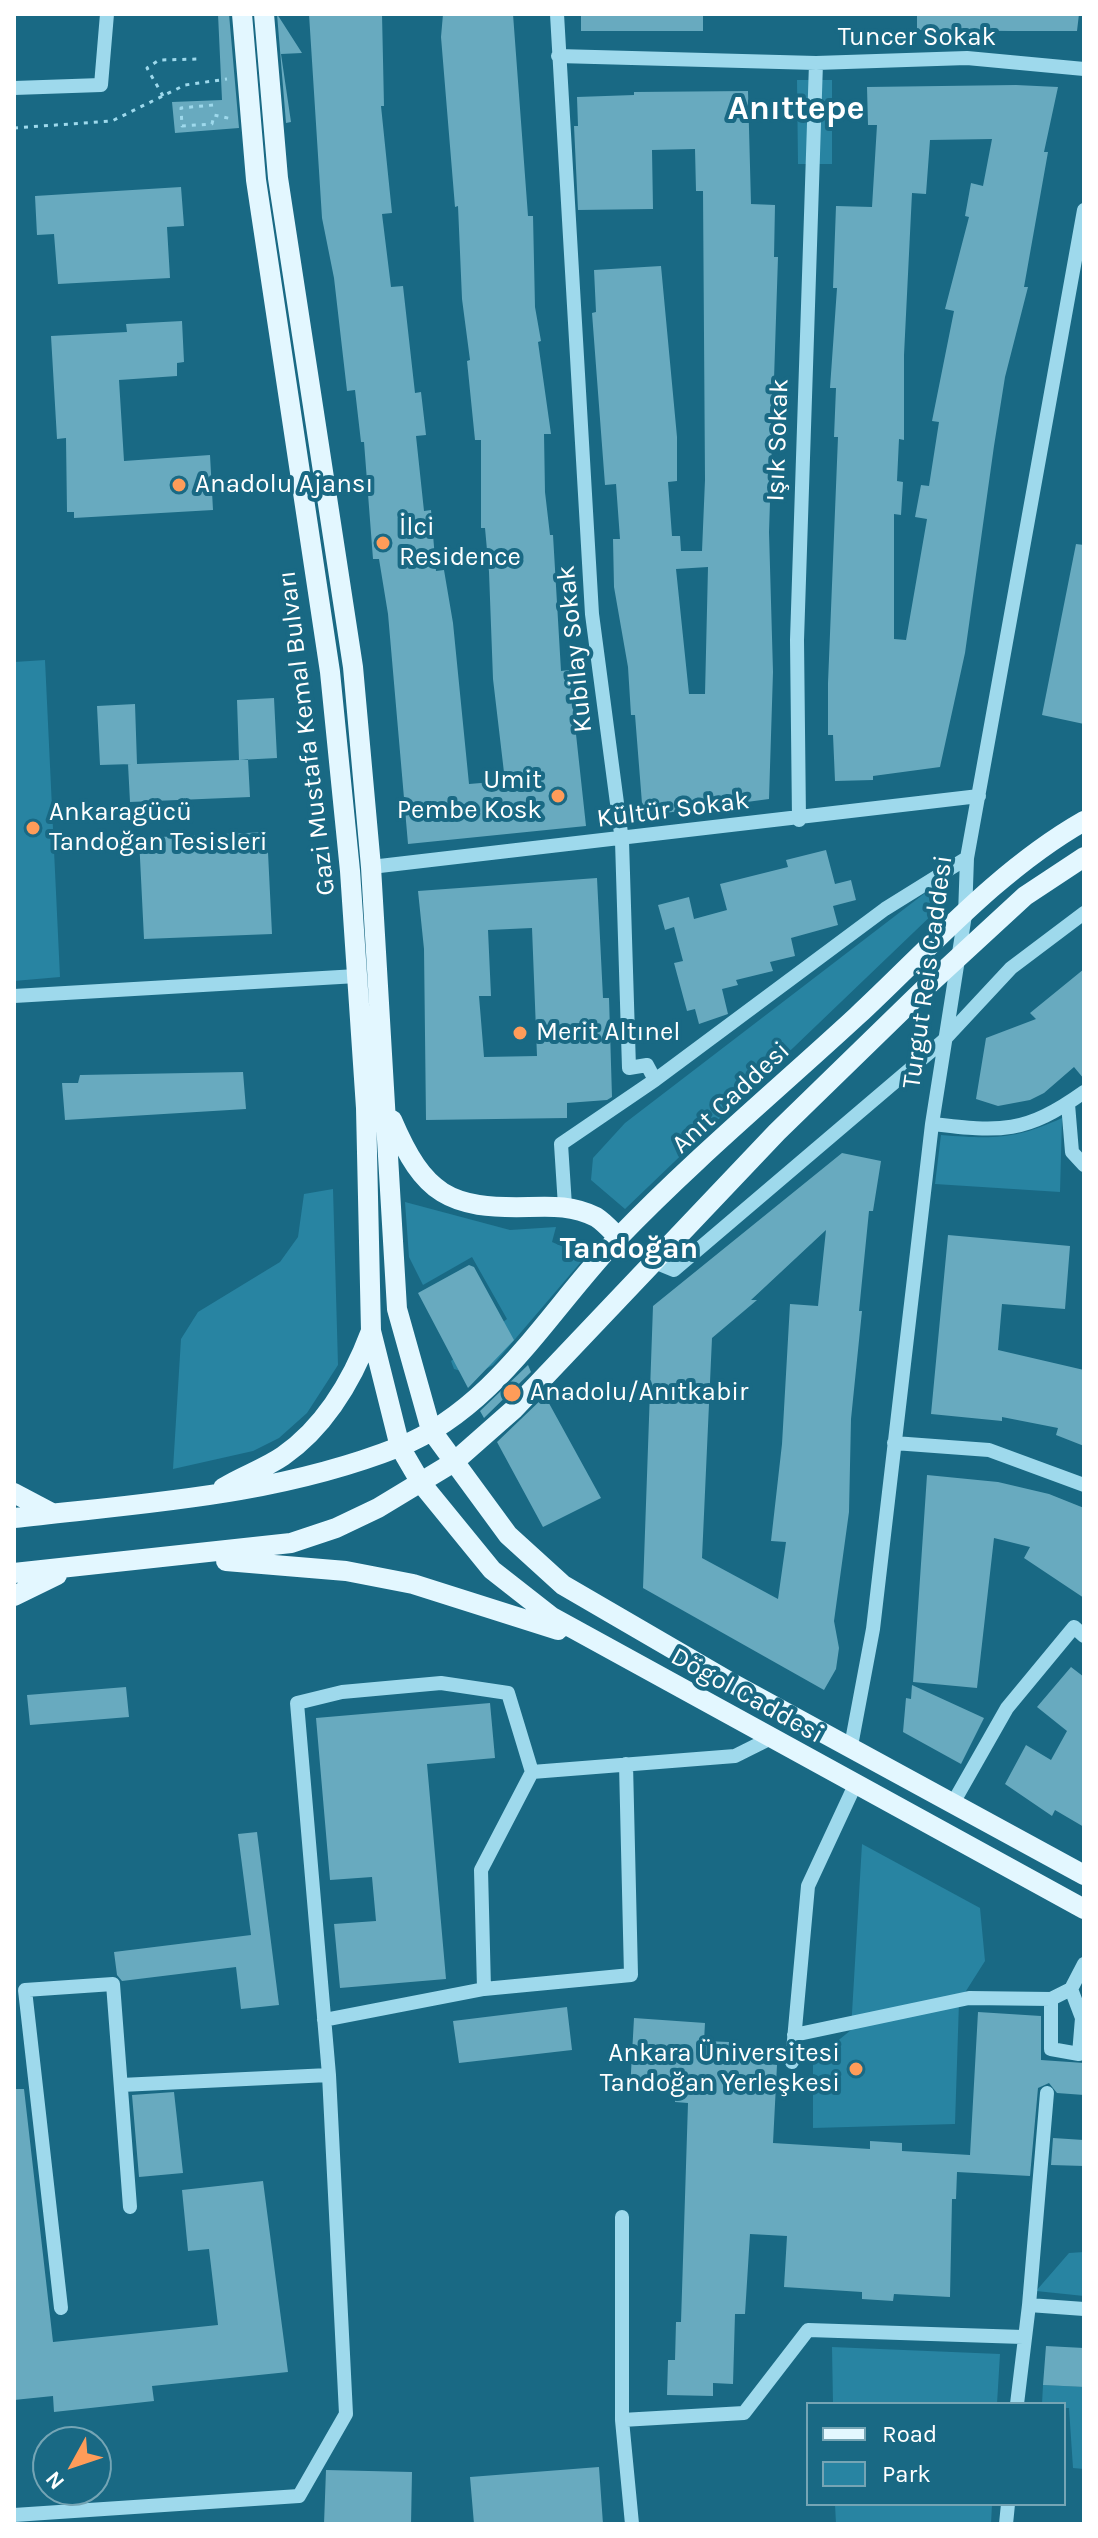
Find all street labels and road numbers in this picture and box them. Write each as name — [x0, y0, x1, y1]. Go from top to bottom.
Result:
street label: Tuncer Sokak — [838, 22, 996, 54]
street label: Işık Sokak — [760, 378, 796, 502]
street label: Kubilay Sokak — [551, 564, 599, 734]
street label: Gazi Mustafa Kemal Bulvarı — [272, 569, 342, 897]
street label: Kültür Sokak — [595, 785, 751, 835]
street label: Turgut Reis Caddesi — [896, 853, 960, 1091]
street label: Anıt Caddesi — [665, 1035, 797, 1161]
street label: Dögol Caddesi — [665, 1641, 829, 1751]

